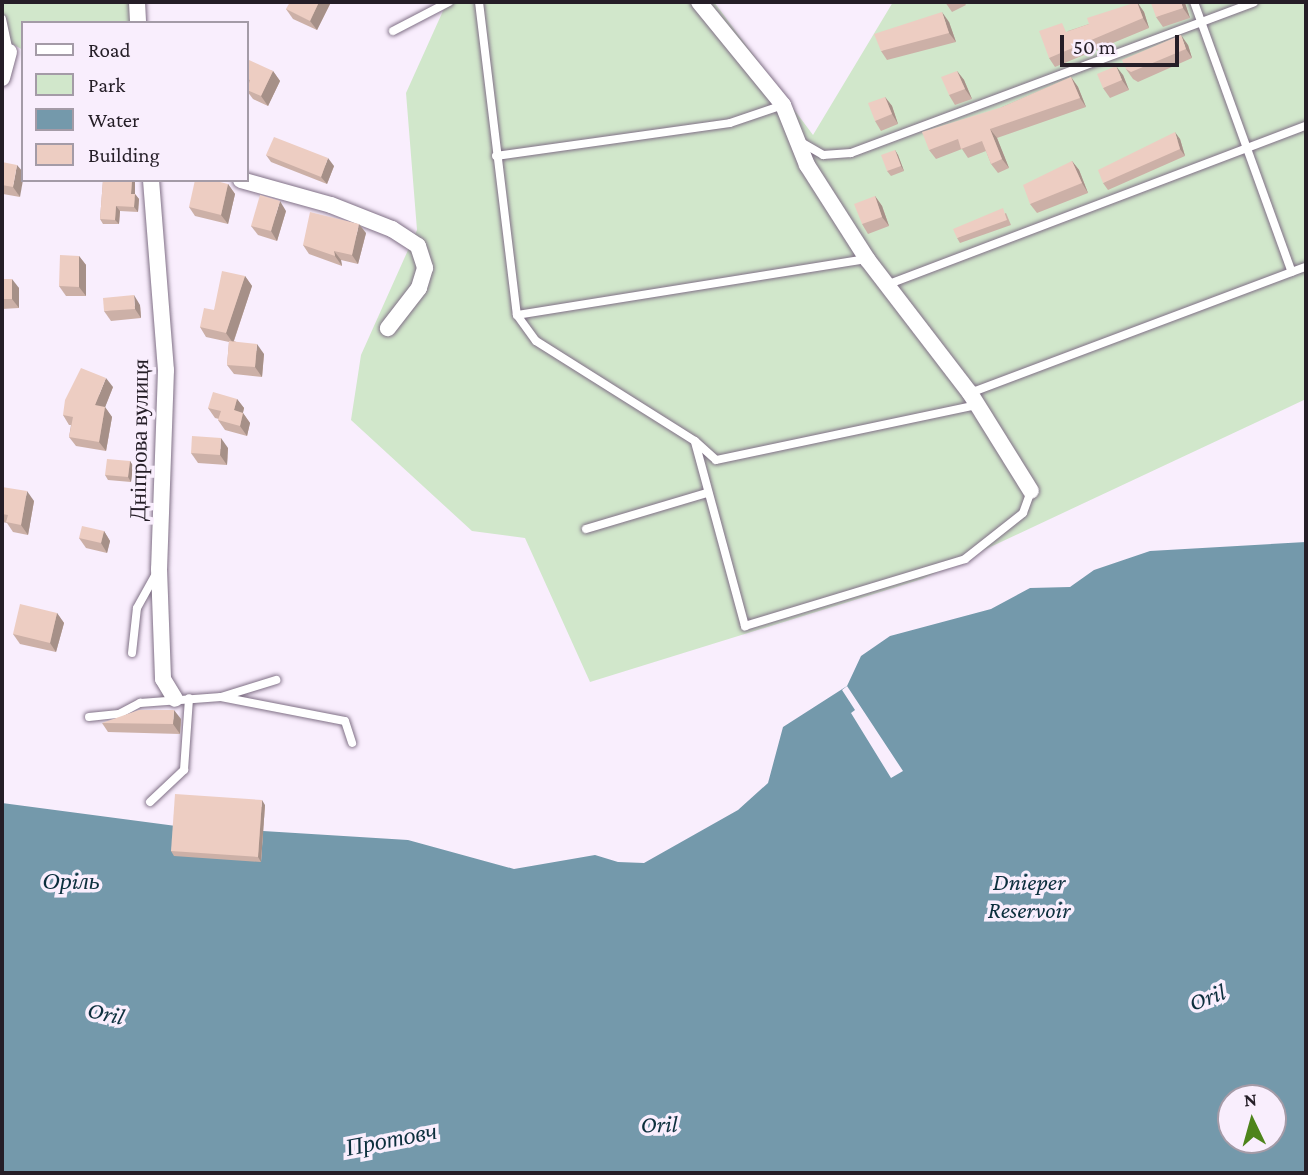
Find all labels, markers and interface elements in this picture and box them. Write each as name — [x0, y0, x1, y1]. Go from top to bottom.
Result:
legend — [21, 21, 248, 182]
scale bar — [1063, 21, 1182, 65]
text: 50 m — [1073, 35, 1116, 59]
text: Road — [88, 38, 131, 62]
text: Park — [88, 73, 125, 97]
text: Water — [88, 108, 140, 132]
text: Building — [88, 143, 160, 167]
street label: Дніпрова вулиця — [124, 359, 154, 521]
water label: Орiль — [42, 867, 100, 895]
water label: Dnieper Reservoir — [988, 868, 1070, 924]
water label: Oril — [1185, 977, 1229, 1017]
water label: Oril — [85, 995, 127, 1031]
north arrow — [1217, 1084, 1287, 1154]
text: N — [1243, 1089, 1258, 1111]
water label: Oril — [640, 1109, 678, 1139]
water label: Протовч — [343, 1116, 439, 1162]

